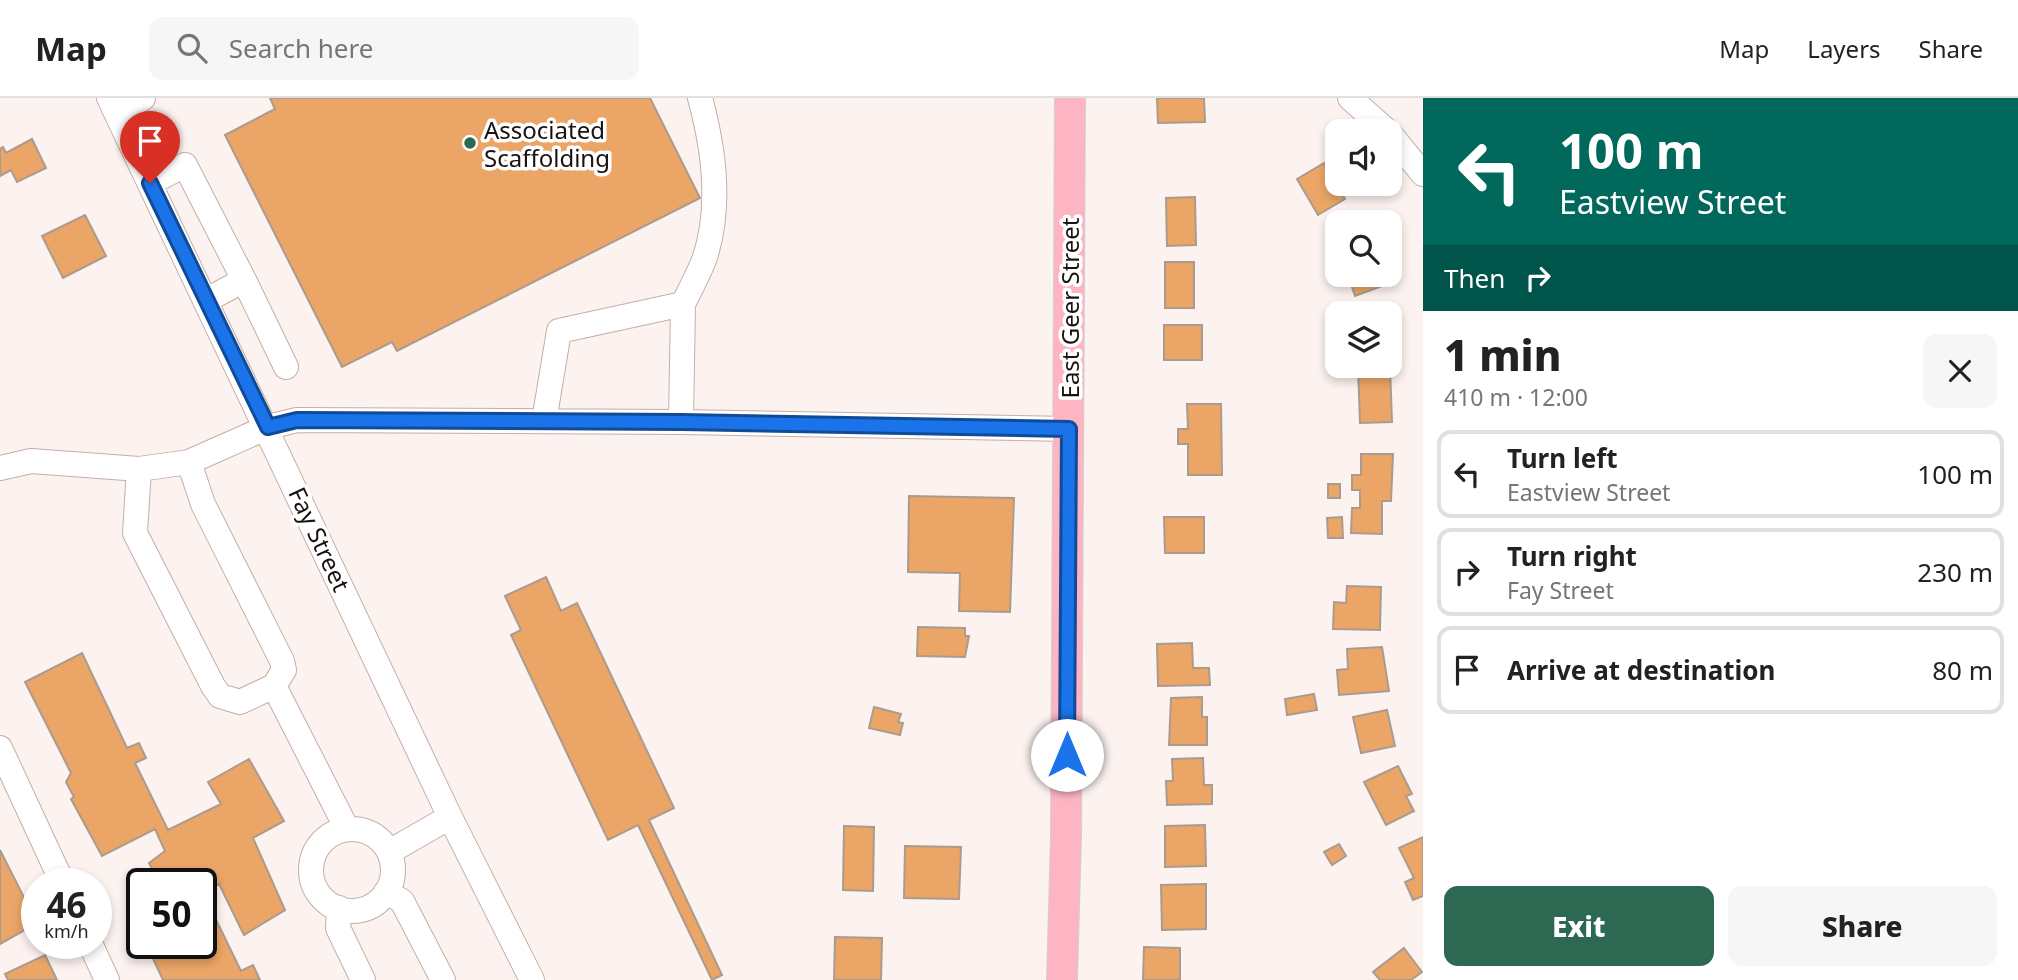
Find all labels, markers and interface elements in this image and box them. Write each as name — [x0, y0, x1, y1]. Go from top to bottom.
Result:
search box — [149, 17, 639, 80]
text: Map — [35, 26, 107, 71]
icon: search — [173, 29, 211, 67]
text: Search here — [229, 30, 373, 66]
text: Map — [1719, 32, 1769, 65]
text: Layers — [1807, 32, 1881, 65]
text: Share — [1919, 32, 1983, 65]
pin — [120, 111, 180, 183]
place label: Associated Scaffolding — [484, 113, 610, 174]
text: 100 m — [1559, 117, 1704, 183]
map controls — [1325, 119, 1402, 378]
button: sound — [1325, 119, 1402, 196]
icon: arrive — [131, 122, 169, 160]
icon: left — [1444, 126, 1535, 217]
marker: Associated Scaffolding — [462, 135, 478, 151]
text: Eastview Street — [1559, 180, 1786, 223]
button: search — [1325, 210, 1402, 287]
street label: East Geer Street — [1053, 217, 1086, 398]
icon: right — [1519, 259, 1557, 297]
text: Then — [1444, 260, 1505, 296]
button: layers — [1325, 301, 1402, 378]
text: 1 min — [1444, 326, 1561, 383]
button: close — [1923, 334, 1997, 408]
text: 410 m · 12:00 — [1444, 381, 1588, 413]
text: Turn left — [1507, 440, 1618, 476]
icon: left — [1448, 455, 1486, 493]
text: 100 m — [1917, 456, 1993, 492]
text: Eastview Street — [1507, 476, 1670, 508]
street label: Fay Street — [282, 482, 359, 597]
text: Turn right — [1507, 538, 1637, 574]
icon: right — [1448, 553, 1486, 591]
text: 230 m — [1917, 554, 1993, 590]
text: Fay Street — [1507, 574, 1614, 606]
icon: arrive — [1448, 651, 1486, 689]
text: Arrive at destination — [1507, 652, 1776, 688]
text: 80 m — [1932, 652, 1993, 688]
position arrow — [1030, 718, 1104, 792]
speed limit sign: 50 — [126, 868, 217, 959]
text: 46 — [46, 881, 87, 928]
button: Exit — [1444, 886, 1714, 966]
button: Share — [1728, 886, 1997, 966]
text: km/h — [44, 919, 89, 943]

